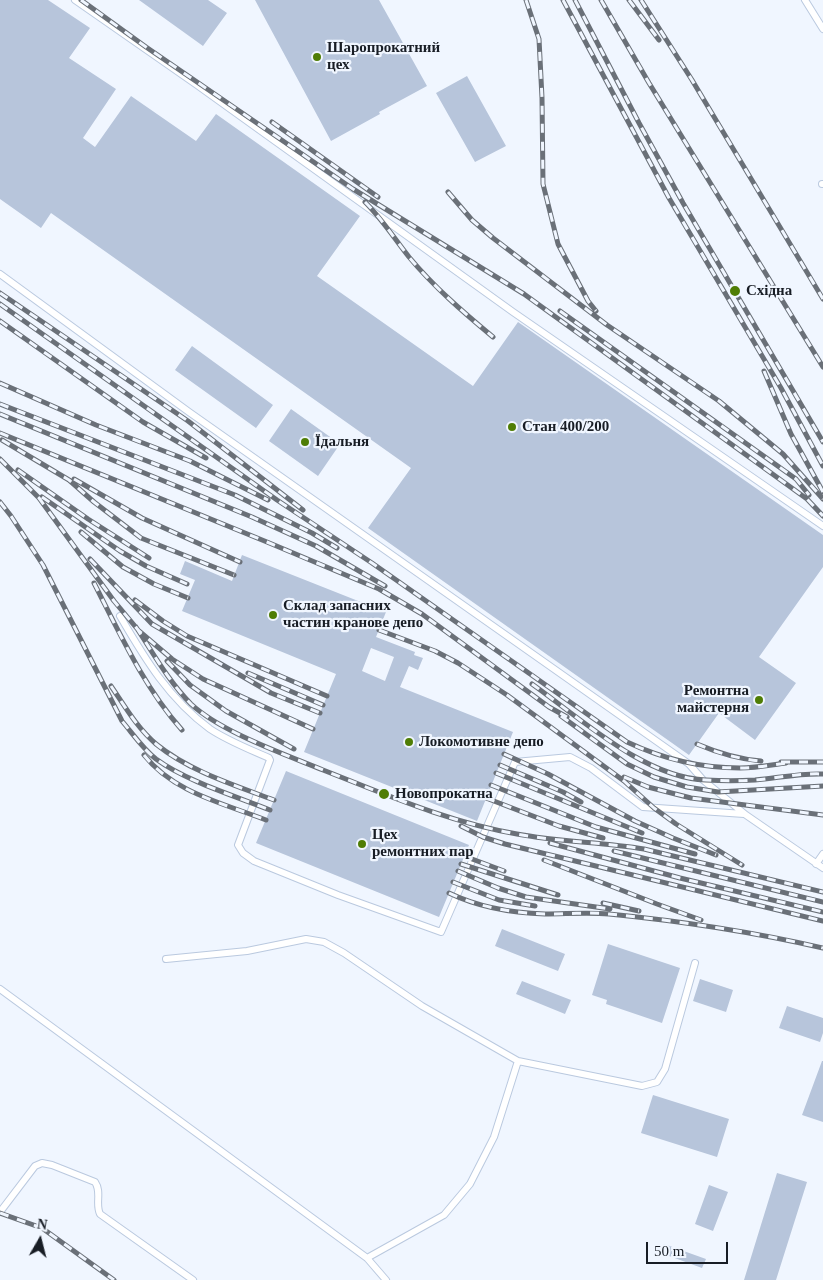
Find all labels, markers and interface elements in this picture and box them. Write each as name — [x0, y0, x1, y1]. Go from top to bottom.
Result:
place label: Шаропрокатний цех — [327, 39, 440, 74]
marker: Шаропрокатний цех — [311, 51, 323, 63]
place label: Східна — [746, 282, 792, 300]
marker: Східна — [728, 284, 742, 298]
place label: Стан 400/200 — [522, 418, 609, 436]
marker: Стан 400/200 — [506, 421, 518, 433]
place label: Їдальня — [315, 433, 369, 451]
marker: Їдальня — [299, 436, 311, 448]
place label: Склад запасних частин кранове депо — [283, 597, 423, 632]
marker: Склад запасних частин кранове депо — [267, 609, 279, 621]
place label: Ремонтна майстерня — [677, 682, 749, 717]
marker: Ремонтна майстерня — [753, 694, 765, 706]
place label: Локомотивне депо — [419, 733, 544, 751]
marker: Локомотивне депо — [403, 736, 415, 748]
place label: Новопрокатна — [395, 785, 493, 803]
marker: Новопрокатна — [377, 787, 391, 801]
place label: Цех ремонтних пар — [372, 826, 474, 861]
marker: Цех ремонтних пар — [356, 838, 368, 850]
north arrow — [15, 1215, 65, 1265]
text: N — [36, 1217, 48, 1233]
scale bar — [648, 1232, 730, 1264]
text: 50 m — [654, 1243, 684, 1259]

